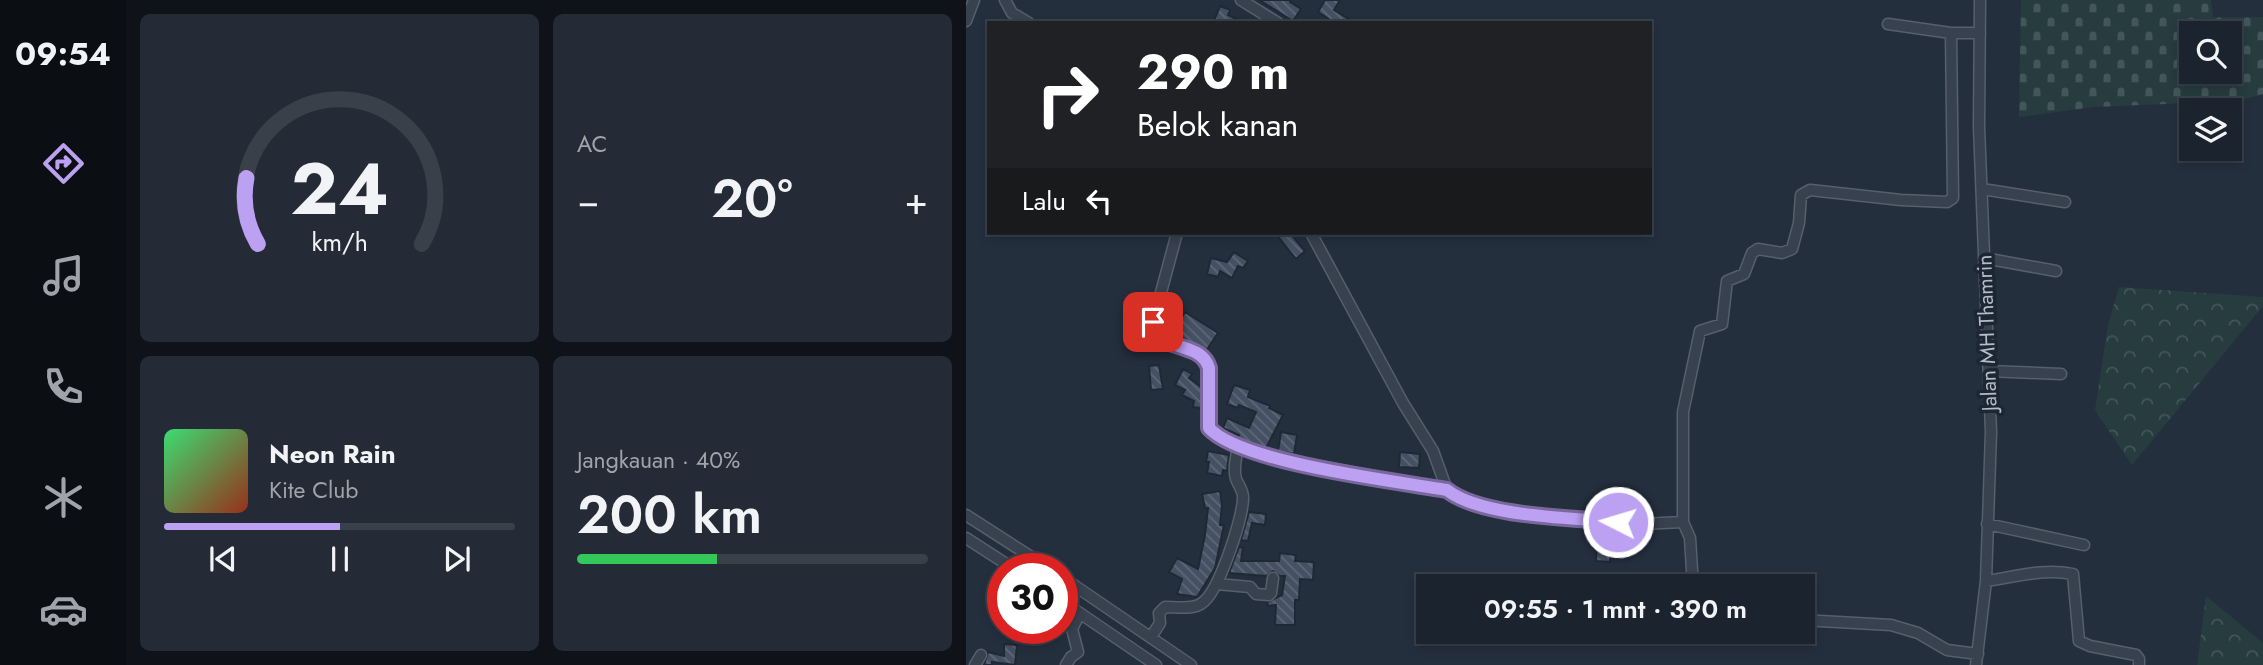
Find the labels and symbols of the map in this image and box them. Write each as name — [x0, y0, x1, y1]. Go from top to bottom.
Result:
street label: Jalan MH Thamrin — [1969, 254, 2005, 415]
pin — [1123, 292, 1183, 352]
position arrow — [1581, 485, 1655, 559]
speed limit sign: 30 — [987, 553, 1078, 644]

